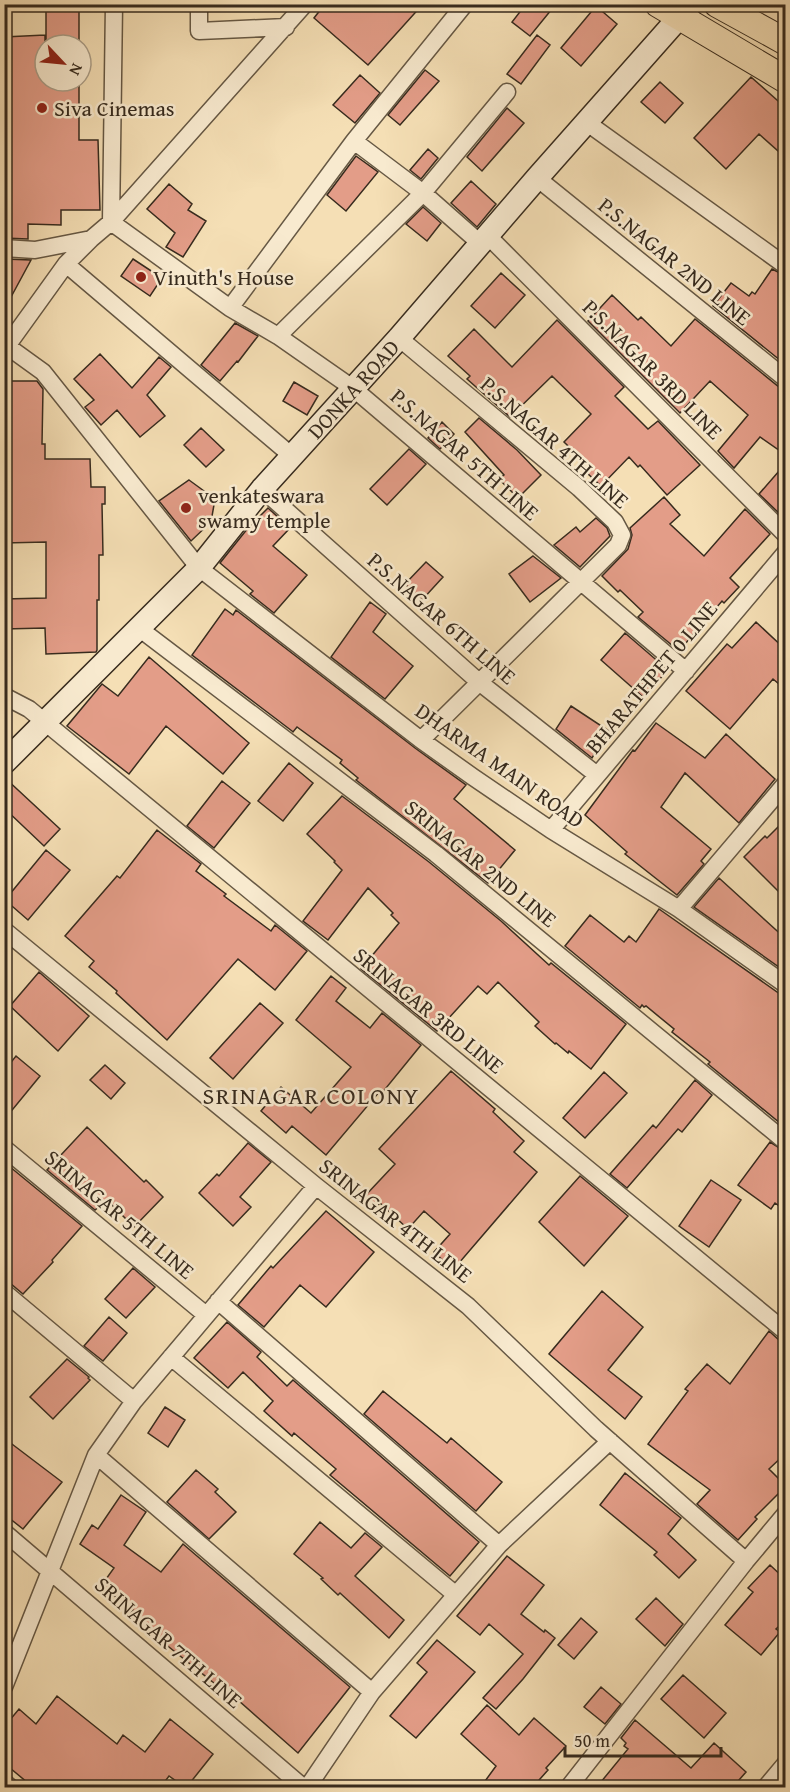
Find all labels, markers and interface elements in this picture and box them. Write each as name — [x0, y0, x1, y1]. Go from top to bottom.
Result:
north arrow — [33, 33, 93, 93]
text: N — [63, 60, 90, 80]
place label: Siva Cinemas — [54, 92, 175, 124]
marker: Siva Cinemas — [35, 101, 49, 115]
street label: P.S.NAGAR 2ND LINE — [592, 189, 758, 333]
place label: Vinuth's House — [153, 261, 294, 293]
marker: Vinuth's House — [134, 270, 148, 284]
street label: P.S.NAGAR 3RD LINE — [576, 292, 730, 446]
street label: DONKA ROAD — [299, 332, 407, 446]
street label: P.S.NAGAR 4TH LINE — [474, 368, 636, 516]
street label: P.S.NAGAR 5TH LINE — [384, 380, 546, 528]
place label: venkateswara swamy temple — [198, 479, 331, 536]
marker: venkateswara swamy temple — [179, 501, 193, 515]
street label: P.S.NAGAR 6TH LINE — [361, 544, 523, 692]
street label: BHARATHPET 0 LINE — [577, 594, 725, 760]
street label: DHARMA MAIN ROAD — [409, 695, 591, 835]
street label: SRINAGAR 2ND LINE — [398, 792, 564, 934]
street label: SRINAGAR 3RD LINE — [347, 939, 511, 1081]
district label: SRINAGAR COLONY — [202, 1078, 420, 1113]
street label: SRINAGAR 5TH LINE — [38, 1142, 202, 1286]
street label: SRINAGAR 4TH LINE — [313, 1150, 479, 1290]
street label: SRINAGAR 7TH LINE — [88, 1569, 250, 1715]
scale bar — [565, 1720, 721, 1758]
text: 50 m — [574, 1727, 610, 1754]

